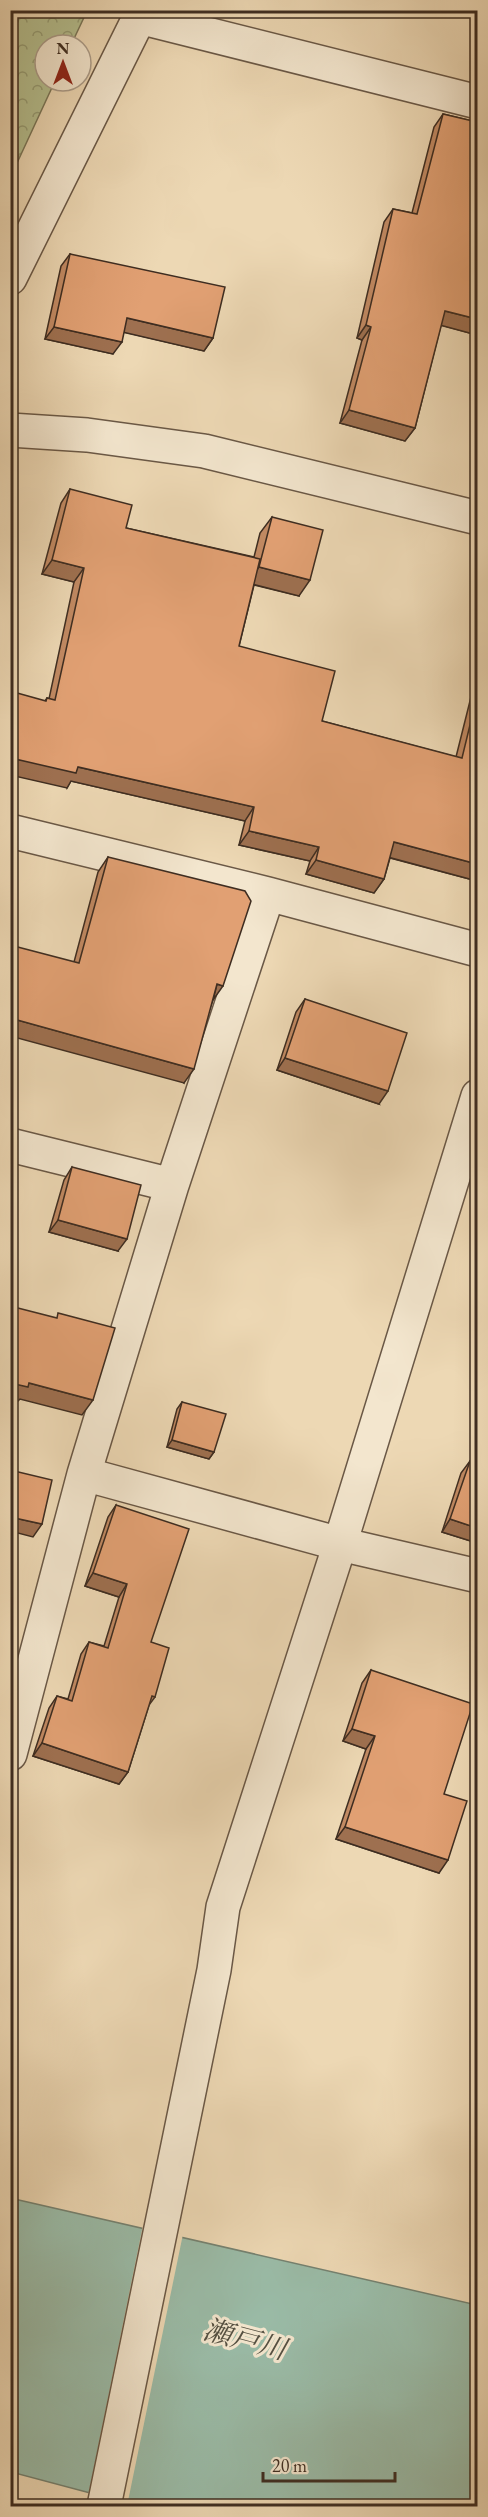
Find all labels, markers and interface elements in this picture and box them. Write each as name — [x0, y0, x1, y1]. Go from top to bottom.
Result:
north arrow — [33, 33, 93, 93]
text: N — [57, 38, 70, 59]
water label: 瀬戸川 — [200, 2311, 293, 2368]
scale bar — [263, 2445, 395, 2483]
text: 20 m — [272, 2454, 307, 2477]

